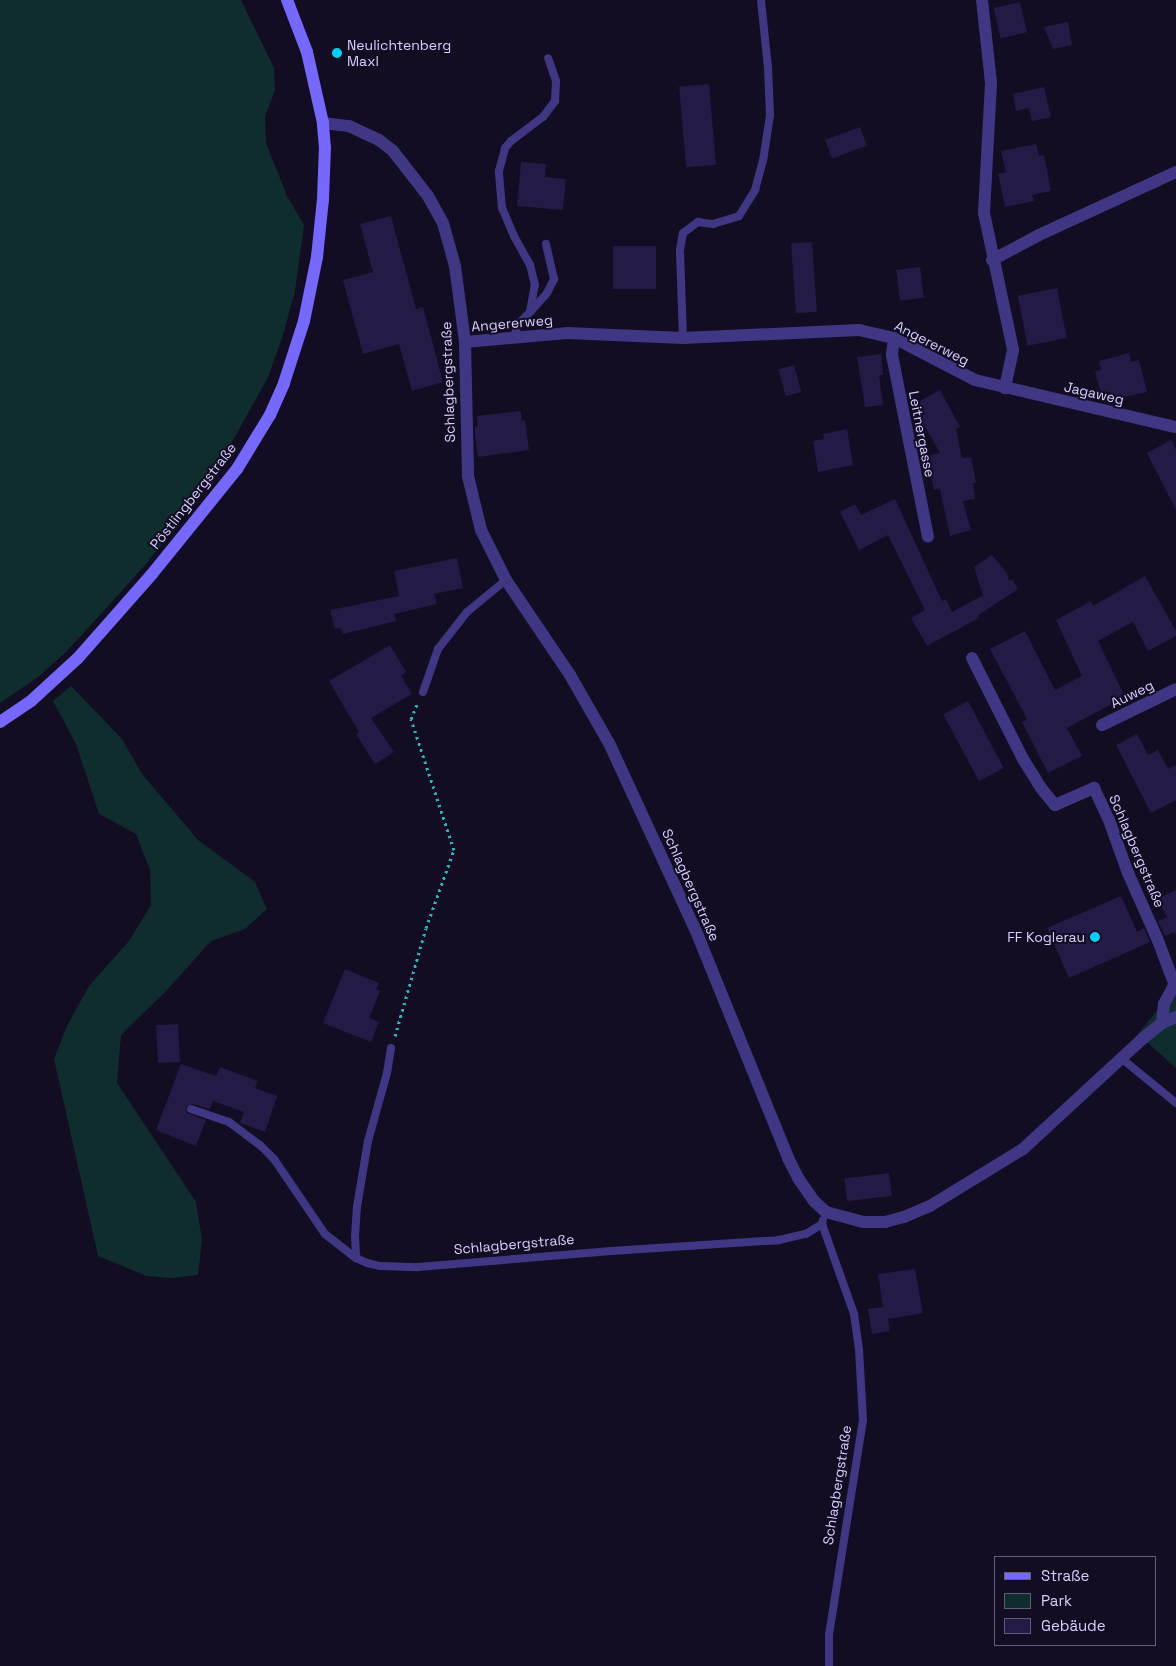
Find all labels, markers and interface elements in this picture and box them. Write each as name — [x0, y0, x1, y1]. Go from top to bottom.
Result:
place label: Neulichtenberg Maxl — [347, 37, 451, 70]
marker: Neulichtenberg Maxl — [331, 47, 343, 59]
street label: Angererweg — [471, 311, 553, 335]
street label: Angererweg — [892, 317, 972, 369]
street label: Schlagbergstraße — [437, 321, 459, 443]
street label: Jagaweg — [1062, 378, 1126, 408]
street label: Leitnergasse — [905, 389, 939, 479]
street label: Pöstlingbergstraße — [146, 440, 240, 552]
street label: Auweg — [1108, 676, 1156, 712]
street label: Schlagbergstraße — [1106, 792, 1168, 910]
street label: Schlagbergstraße — [659, 826, 723, 944]
place label: FF Koglerau — [1007, 929, 1085, 945]
marker: FF Koglerau — [1089, 931, 1101, 943]
street label: Schlagbergstraße — [453, 1230, 575, 1258]
street label: Schlagbergstraße — [819, 1424, 855, 1546]
legend — [994, 1556, 1156, 1646]
text: Straße — [1041, 1566, 1089, 1585]
text: Park — [1041, 1591, 1072, 1610]
text: Gebäude — [1041, 1616, 1106, 1635]

